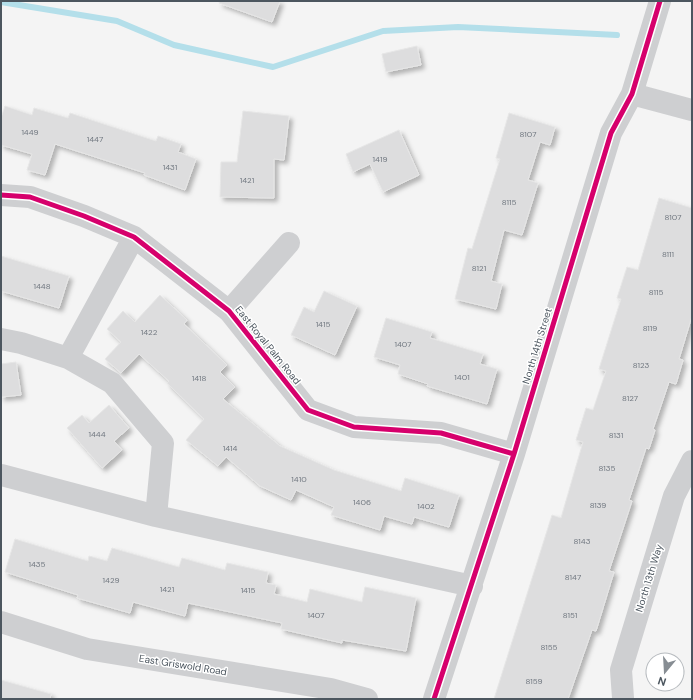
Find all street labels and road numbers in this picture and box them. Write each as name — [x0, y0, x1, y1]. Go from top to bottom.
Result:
street label: East Royal Palm Road — [232, 303, 304, 387]
street label: North 14th Street — [519, 306, 555, 386]
street label: North 13th Way — [633, 542, 666, 614]
street label: East Griswold Road — [138, 652, 228, 678]

